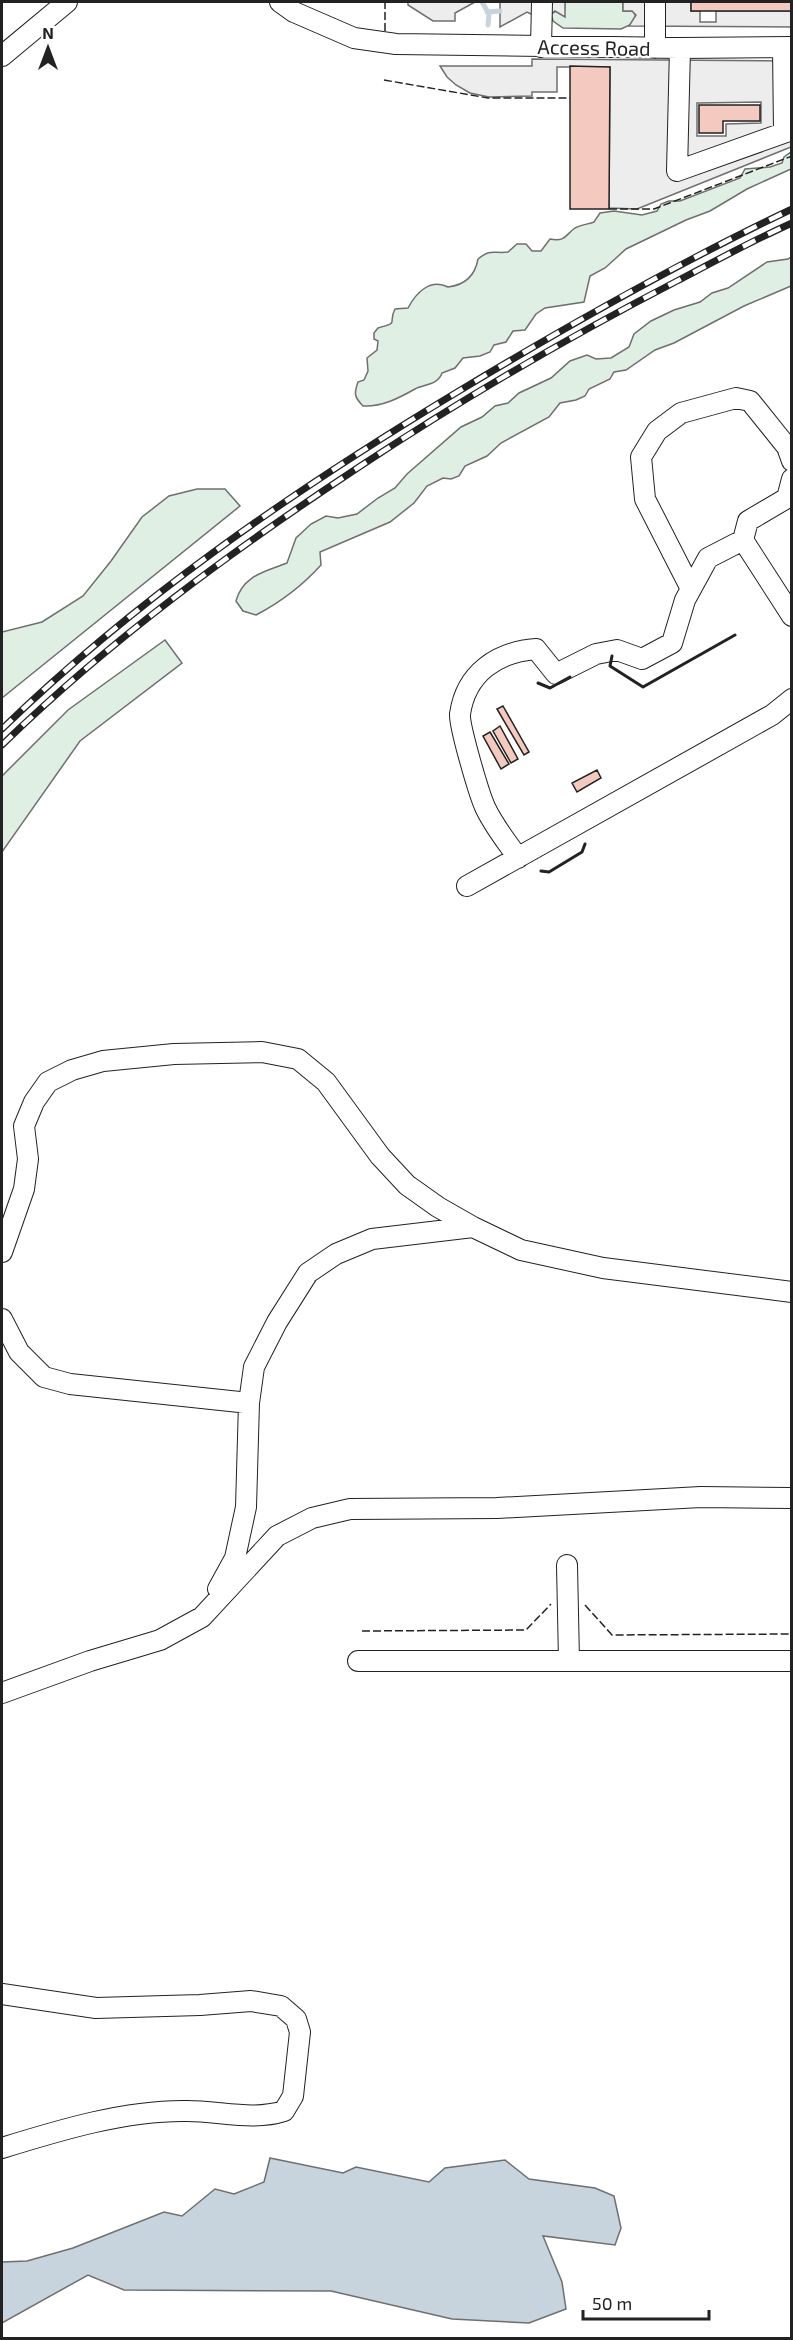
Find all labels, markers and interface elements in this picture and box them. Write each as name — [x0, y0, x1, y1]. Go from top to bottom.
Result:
north arrow — [18, 18, 78, 78]
text: N — [42, 23, 54, 42]
street label: Access Road — [537, 34, 651, 60]
scale bar — [583, 2283, 709, 2321]
text: 50 m — [592, 2292, 632, 2314]

